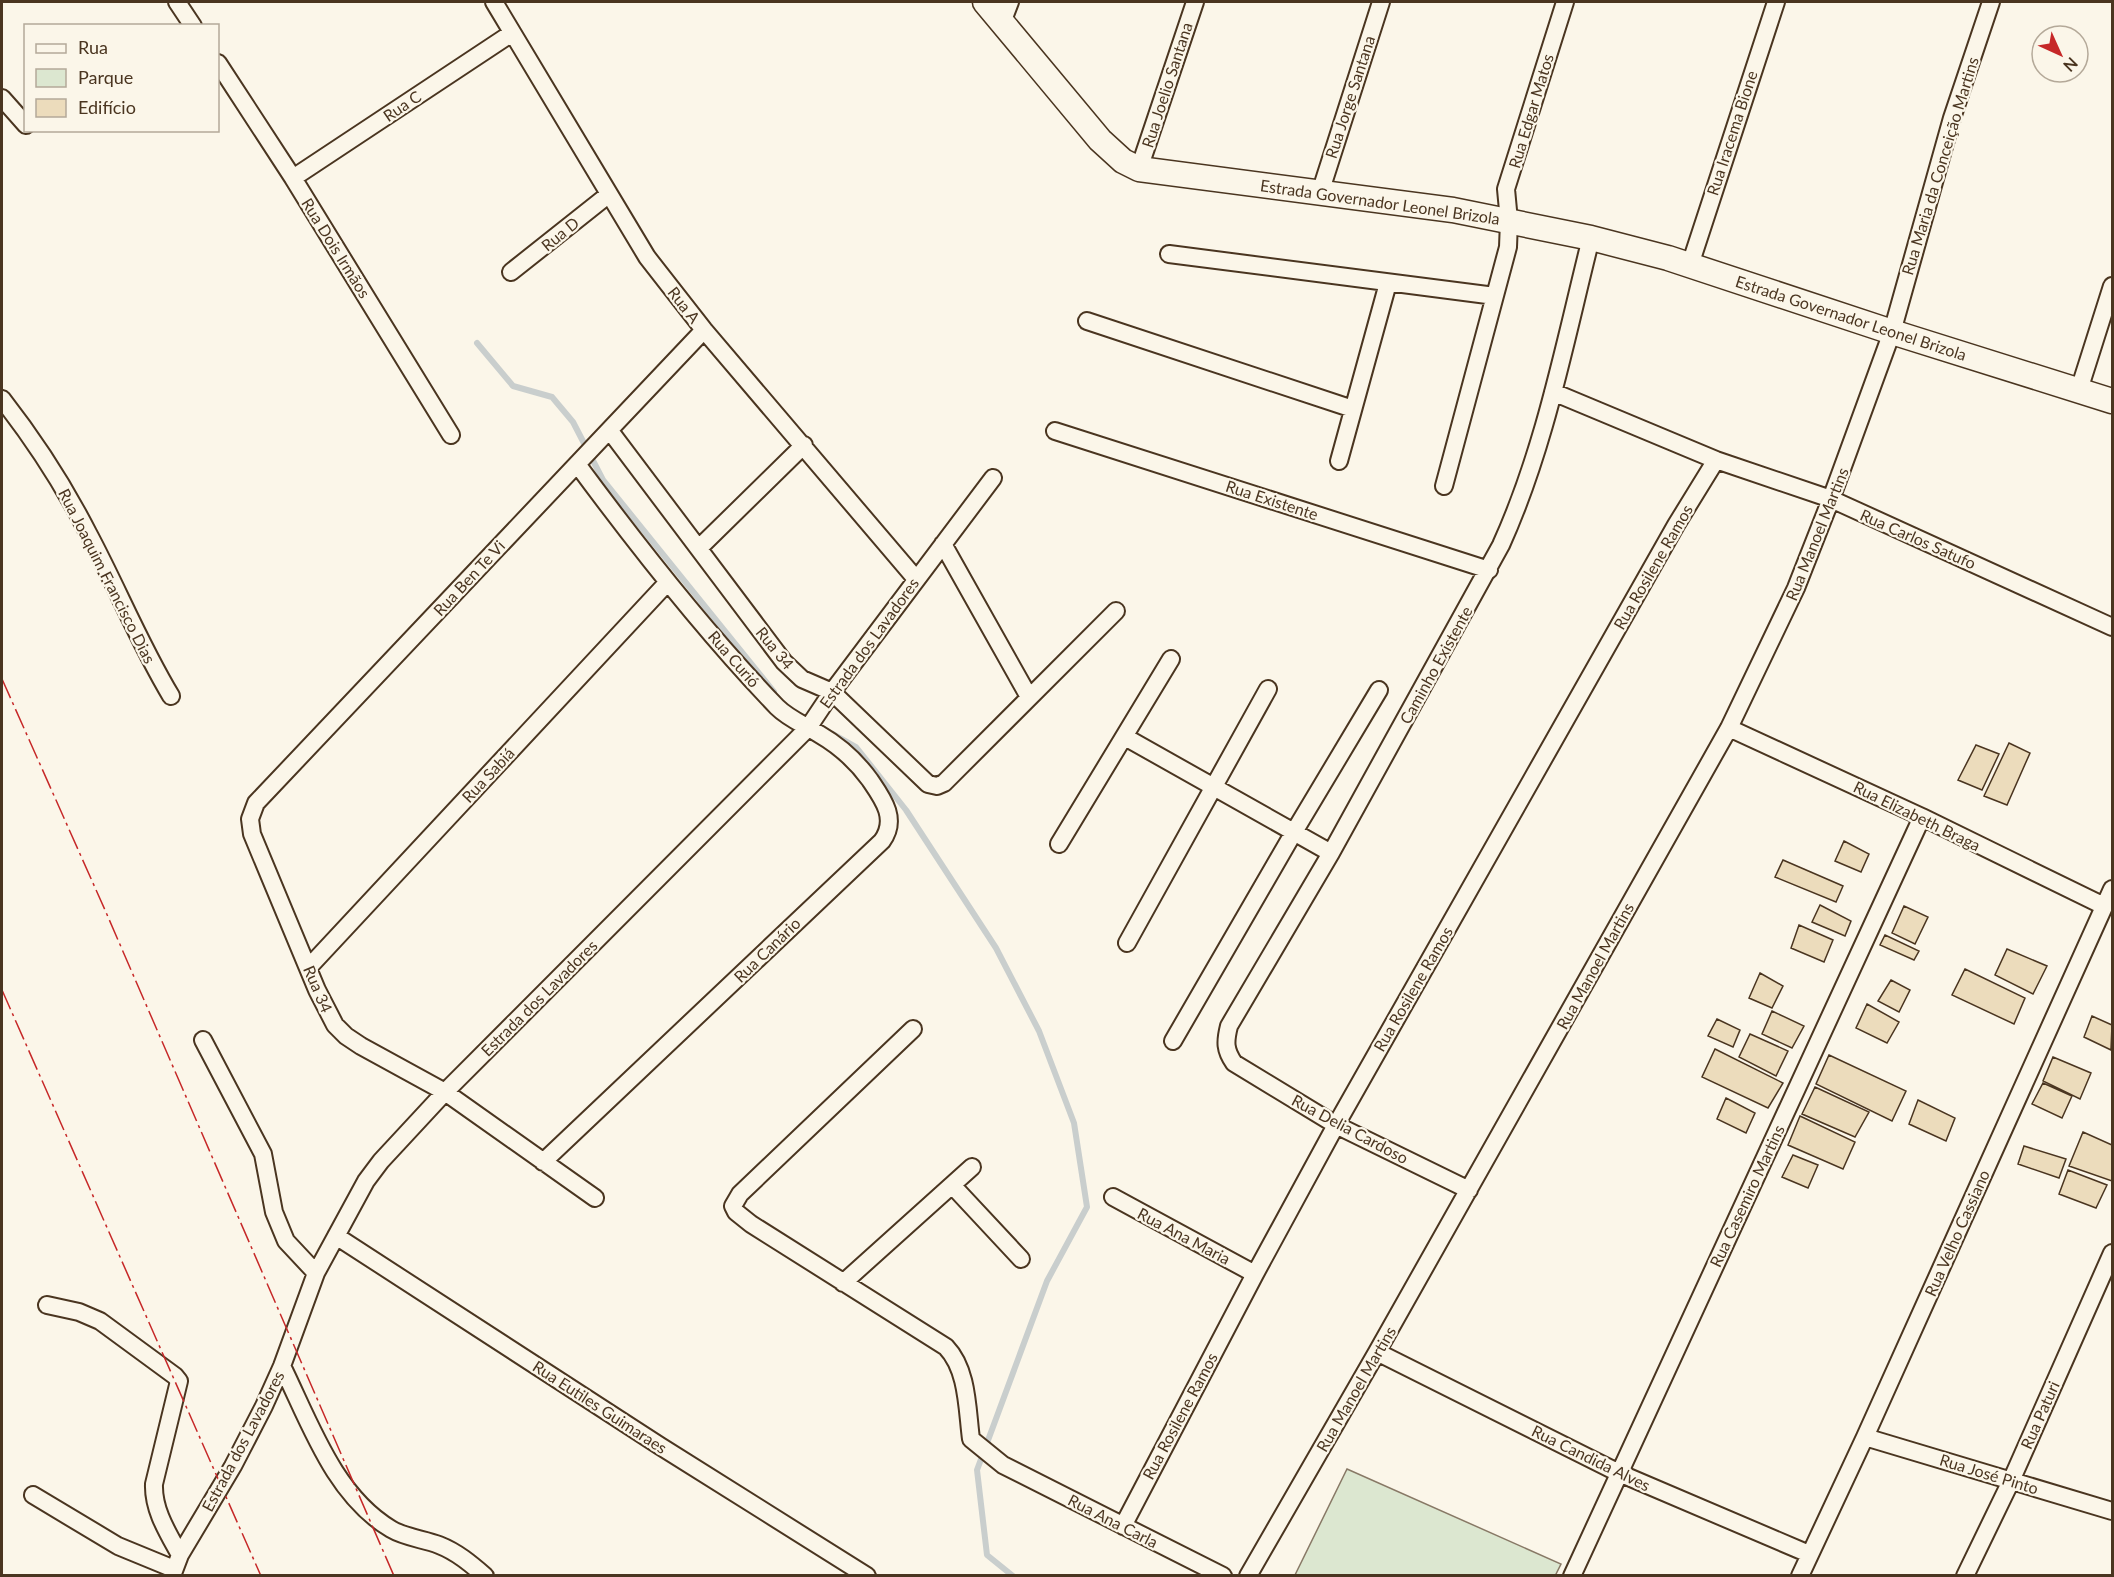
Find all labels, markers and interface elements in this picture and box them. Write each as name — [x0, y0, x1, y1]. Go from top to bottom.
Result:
street label: Rua Joelio Santana — [1137, 20, 1196, 150]
legend — [24, 24, 219, 132]
north arrow — [2030, 24, 2090, 84]
street label: Rua Jorge Santana — [1321, 33, 1378, 161]
text: Rua — [78, 36, 108, 58]
street label: Rua Edgar Matos — [1504, 51, 1557, 170]
street label: Rua Maria da Conceição Martins — [1897, 54, 1982, 277]
text: N — [2060, 54, 2082, 76]
text: Parque — [78, 66, 133, 88]
street label: Rua Iracema Bione — [1702, 68, 1761, 198]
street label: Rua C — [379, 86, 424, 125]
text: Edifício — [78, 96, 136, 118]
street label: Estrada Governador Leonel Brizola — [1259, 175, 1501, 228]
street label: Rua Dois Irmãos — [298, 194, 375, 301]
street label: Rua D — [537, 213, 582, 254]
street label: Estrada Governador Leonel Brizola — [1733, 271, 1969, 364]
street label: Rua A — [664, 283, 705, 327]
street label: Rua Manoel Martins — [1781, 465, 1852, 603]
street label: Rua Existente — [1224, 476, 1321, 523]
street label: Rua Joaquim Francisco Dias — [55, 485, 160, 666]
street label: Rua Rosilene Ramos — [1609, 501, 1696, 632]
street label: Rua Carlos Satufo — [1857, 505, 1979, 573]
street label: Rua Ben Te Vi — [429, 536, 508, 619]
street label: Estrada dos Lavadores — [815, 574, 922, 712]
street label: Caminho Existente — [1395, 603, 1476, 727]
street label: Rua 34 — [753, 623, 798, 673]
street label: Rua Curió — [705, 626, 764, 691]
street label: Rua Sabiá — [458, 743, 518, 806]
street label: Rua Elizabeth Braga — [1851, 777, 1984, 855]
street label: Rua Manoel Martins — [1552, 899, 1637, 1032]
street label: Rua Canário — [730, 913, 804, 986]
street label: Rua Rosilene Ramos — [1369, 923, 1456, 1054]
street label: Estrada dos Lavadores — [477, 936, 601, 1060]
street label: Rua 34 — [300, 962, 337, 1015]
street label: Rua Delia Cardoso — [1289, 1090, 1412, 1167]
street label: Rua Casemiro Martins — [1705, 1122, 1788, 1270]
street label: Rua Velho Cassiano — [1920, 1167, 1993, 1299]
street label: Rua Ana Maria — [1135, 1203, 1234, 1268]
street label: Rua Manoel Martins — [1312, 1323, 1399, 1455]
street label: Rua Rosilene Ramos — [1138, 1349, 1221, 1482]
street label: Rua Eutiles Guimaraes — [530, 1356, 671, 1457]
street label: Estrada dos Lavadores — [197, 1367, 288, 1514]
street label: Rua Paturi — [2016, 1378, 2063, 1452]
street label: Rua Candida Alves — [1529, 1421, 1654, 1494]
street label: Rua José Pinto — [1937, 1449, 2041, 1498]
street label: Rua Ana Carla — [1065, 1490, 1161, 1551]

